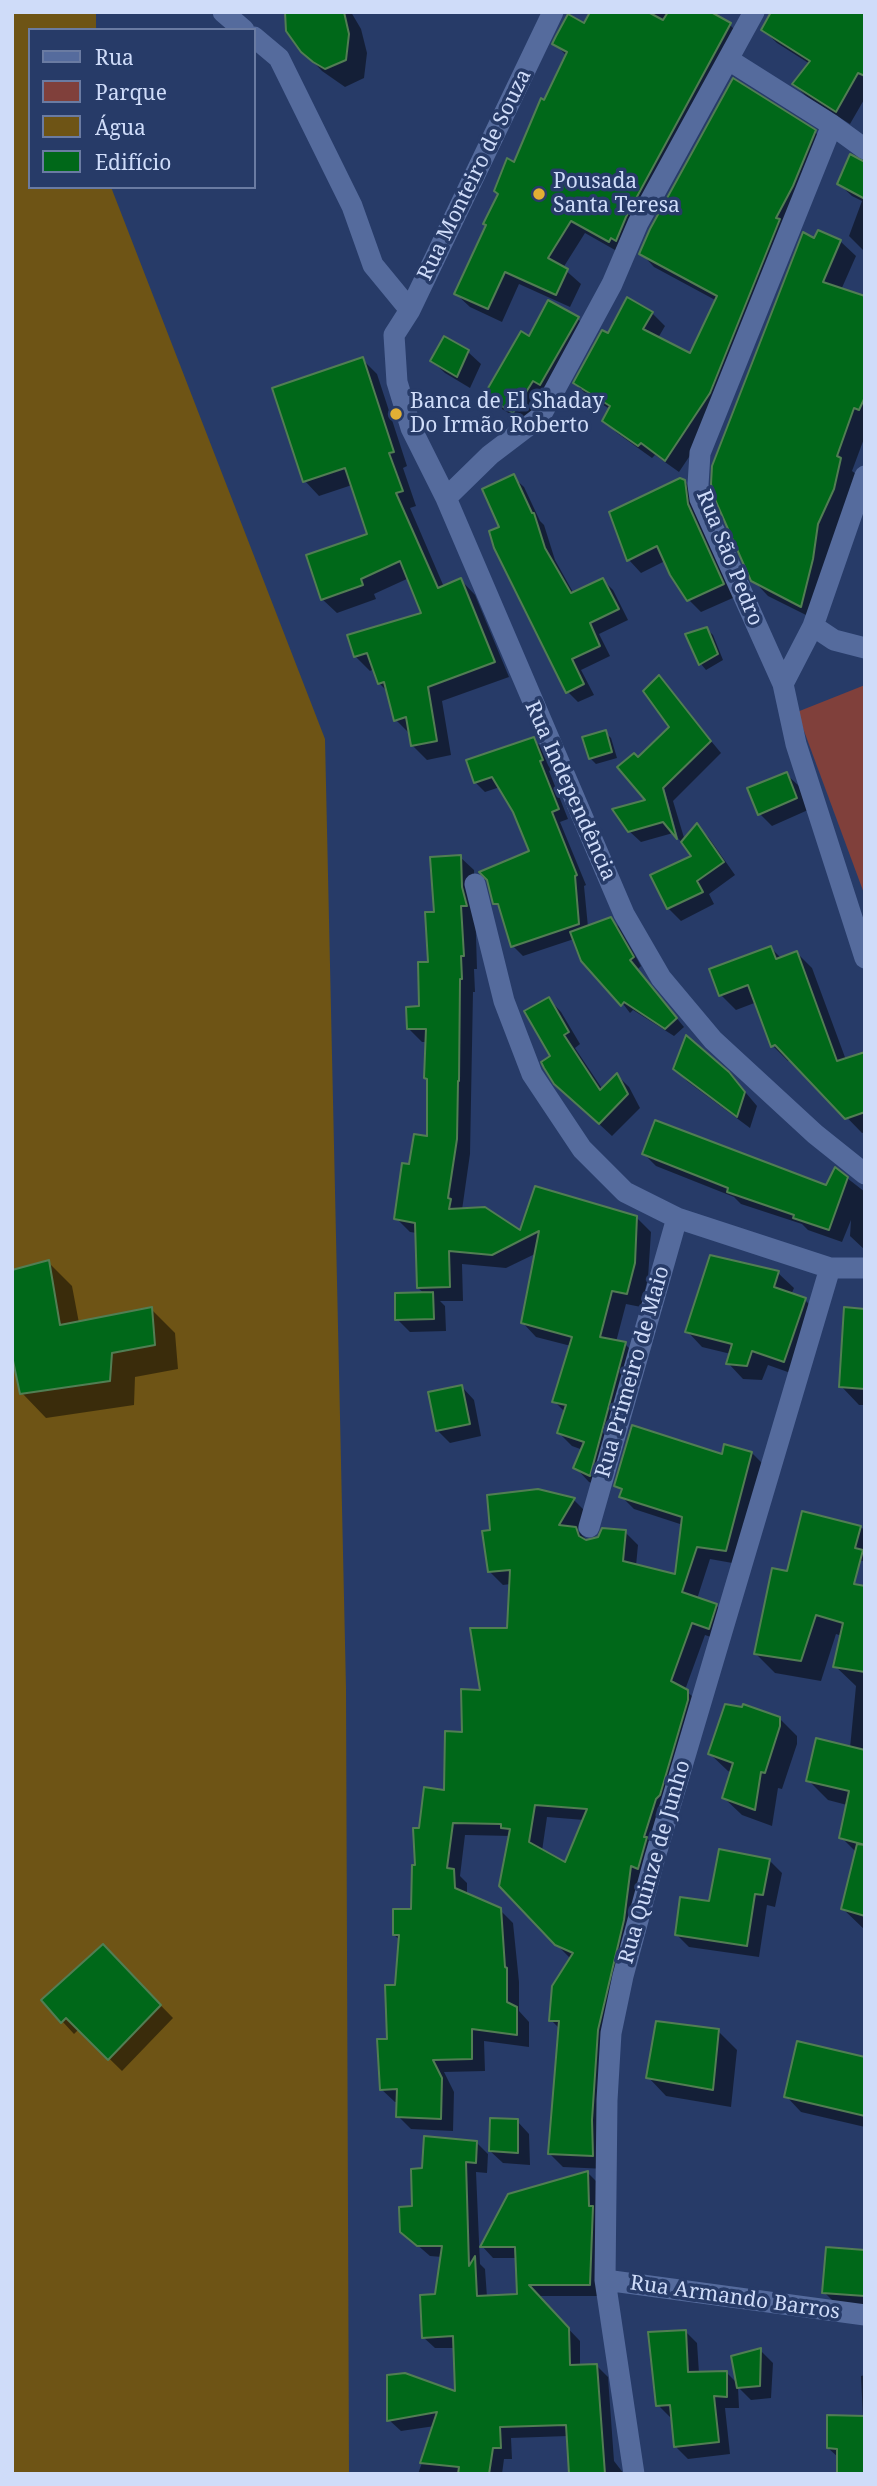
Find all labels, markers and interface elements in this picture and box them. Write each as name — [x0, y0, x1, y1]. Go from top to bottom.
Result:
legend — [28, 28, 256, 189]
text: Rua — [95, 43, 134, 71]
street label: Rua Monteiro de Souza — [413, 65, 537, 285]
text: Parque — [95, 78, 167, 106]
text: Água — [95, 113, 146, 141]
text: Edifício — [95, 148, 171, 176]
place label: Pousada Santa Teresa — [553, 169, 680, 219]
marker: Pousada Santa Teresa — [531, 186, 547, 202]
place label: Banca de El Shaday Do Irmão Roberto — [410, 389, 604, 439]
marker: Banca de El Shaday Do Irmão Roberto — [388, 406, 404, 422]
street label: Rua São Pedro — [690, 487, 768, 629]
street label: Rua Independência — [519, 697, 621, 885]
street label: Rua Primeiro de Maio — [591, 1263, 675, 1481]
street label: Rua Quinze de Junho — [614, 1757, 696, 1967]
street label: Rua Armando Barros — [628, 2271, 842, 2325]

